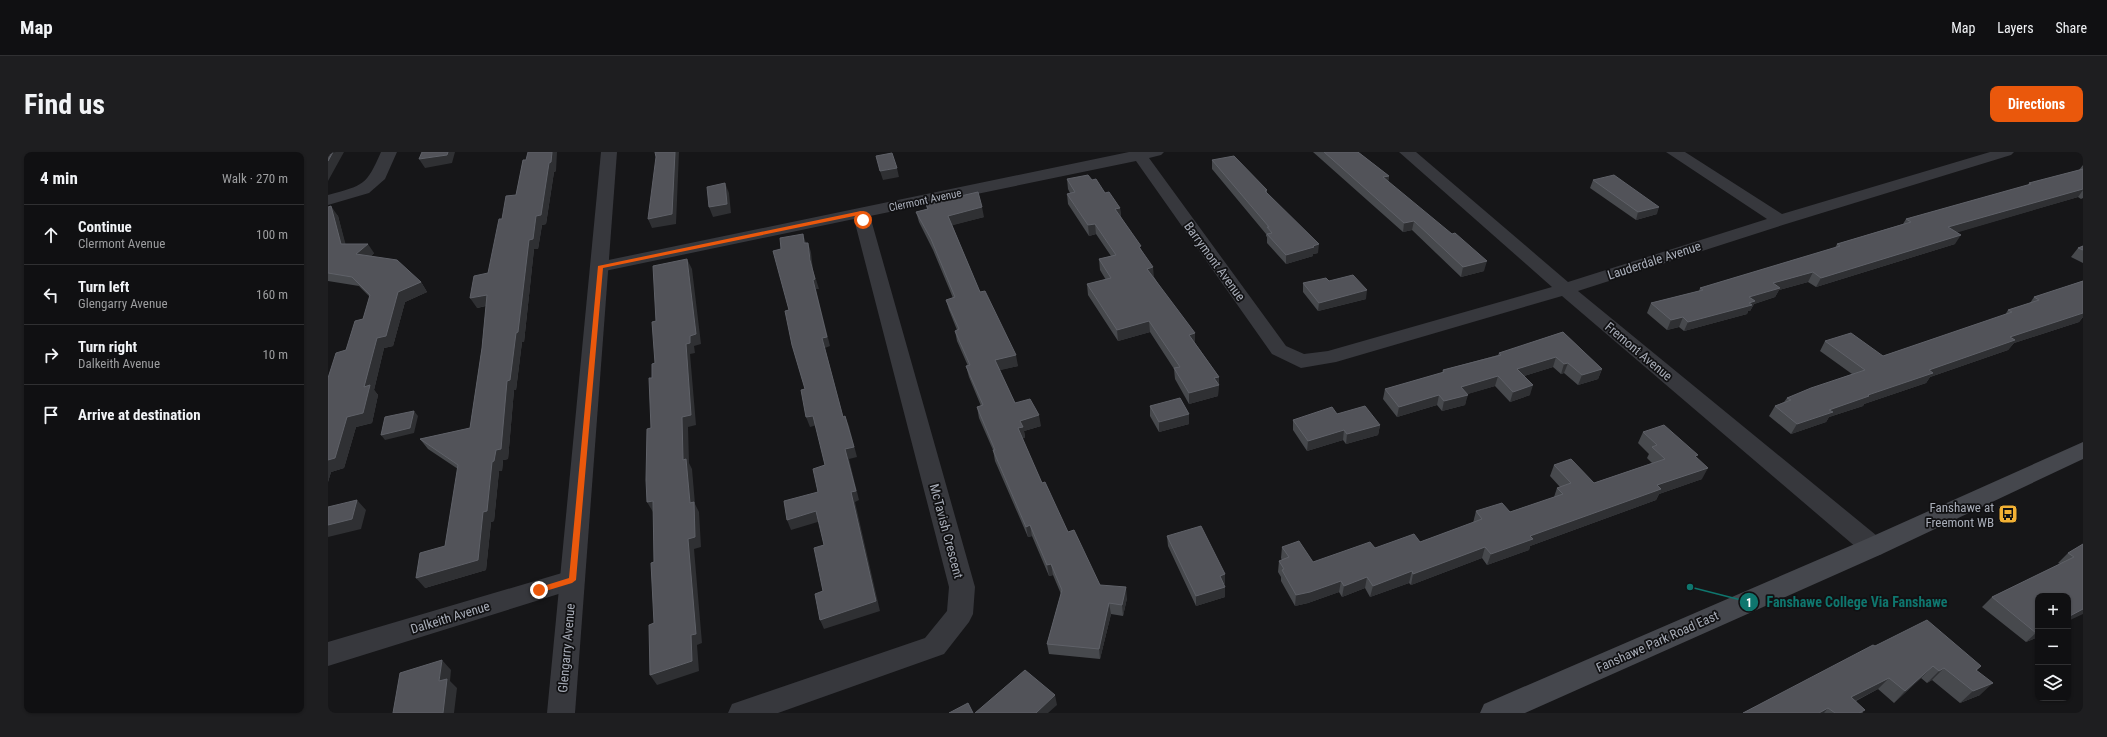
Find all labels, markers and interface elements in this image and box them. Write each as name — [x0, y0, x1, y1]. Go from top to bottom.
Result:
text: Map — [20, 16, 53, 39]
text: Map — [1951, 20, 1975, 36]
text: Layers — [1997, 20, 2034, 36]
text: Share — [2056, 20, 2087, 36]
button: Directions — [1990, 86, 2083, 122]
text: Find us — [24, 88, 105, 121]
text: 4 min — [40, 168, 78, 188]
text: Walk · 270 m — [222, 171, 288, 186]
street label: Clermont Avenue — [888, 186, 963, 215]
route start — [854, 211, 872, 229]
text: Continue — [78, 218, 132, 236]
street label: Barrymont Avenue — [1181, 219, 1248, 304]
icon: ahead — [40, 224, 62, 246]
text: 100 m — [256, 227, 288, 242]
text: Clermont Avenue — [78, 236, 165, 251]
street label: Lauderdale Avenue — [1606, 238, 1703, 283]
text: Turn left — [78, 278, 129, 296]
icon: left — [40, 284, 62, 306]
text: 160 m — [256, 287, 288, 302]
text: Glengarry Avenue — [78, 296, 168, 311]
street label: Fremont Avenue — [1602, 319, 1675, 384]
text: Turn right — [78, 338, 137, 356]
icon: right — [40, 344, 62, 366]
text: 10 m — [262, 347, 288, 362]
text: Dalkeith Avenue — [78, 356, 160, 371]
icon: arrive — [40, 404, 62, 426]
text: Arrive at destination — [78, 406, 201, 424]
street label: McTavish Crescent — [927, 482, 966, 580]
place label: Fanshawe at Freemont WB — [1925, 500, 1994, 530]
bus stop icon: Fanshawe at Freemont WB — [1997, 503, 2019, 525]
route end — [530, 581, 548, 599]
callout: Fanshawe College Via Fanshawe — [1739, 589, 1956, 615]
map controls — [2035, 593, 2071, 701]
button: + — [2035, 593, 2071, 629]
text: Fanshawe College Via Fanshawe — [1767, 594, 1948, 610]
text: 1 — [1746, 596, 1752, 610]
street label: Dalkeith Avenue — [409, 598, 492, 637]
street label: Glengarry Avenue — [555, 603, 578, 693]
street label: Fanshawe Park Road East — [1594, 608, 1721, 675]
button: − — [2035, 629, 2071, 665]
button: layers — [2035, 665, 2071, 701]

